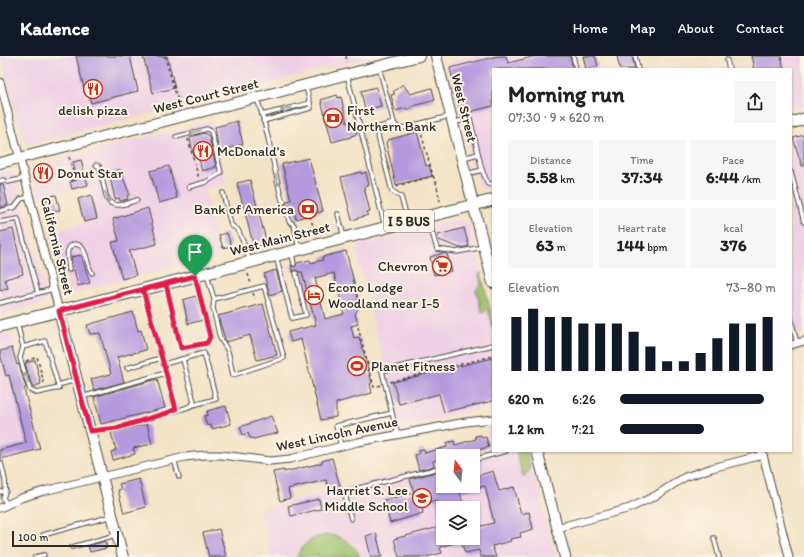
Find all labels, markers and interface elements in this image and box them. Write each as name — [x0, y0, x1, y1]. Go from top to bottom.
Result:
text: Kadence — [20, 17, 90, 40]
text: Home — [573, 20, 608, 37]
text: Map — [630, 20, 656, 37]
text: About — [678, 20, 714, 37]
text: Contact — [736, 20, 784, 37]
street label: West Street — [447, 72, 481, 144]
street label: West Court Street — [152, 75, 260, 117]
restaurant icon: delish pizza — [82, 78, 104, 100]
text: Morning run — [508, 81, 624, 108]
button: share — [734, 81, 776, 123]
place label: delish pizza — [58, 102, 129, 119]
place label: First Northern Bank — [347, 102, 437, 135]
one-way arrow — [280, 106, 293, 113]
bank icon: First Northern Bank — [322, 107, 344, 129]
text: 07:30 · 9 × 620 m — [508, 110, 604, 125]
one-way arrow — [189, 129, 202, 136]
restaurant icon: McDonald's — [192, 140, 214, 162]
place label: McDonald's — [217, 143, 286, 160]
text: Distance — [530, 154, 571, 167]
text: Time — [630, 154, 654, 167]
text: Pace — [722, 154, 744, 167]
restaurant icon: Donut Star — [32, 162, 54, 184]
place label: Donut Star — [57, 165, 124, 182]
text: 5.58 — [526, 167, 558, 187]
text: 37:34 — [621, 167, 663, 187]
text: 6:44 — [706, 167, 739, 187]
one-way arrow — [273, 173, 281, 186]
text: km — [558, 173, 575, 186]
text: /km — [739, 173, 761, 186]
one-way arrow — [104, 190, 112, 202]
street label: California Street — [37, 195, 77, 297]
bank icon: Bank of America — [297, 198, 319, 220]
place label: Bank of America — [194, 201, 294, 218]
road number: I 5 BUS — [384, 210, 434, 232]
street label: West Main Street — [228, 218, 332, 260]
text: Elevation — [529, 222, 573, 235]
text: Heart rate — [618, 222, 666, 235]
text: kcal — [724, 222, 743, 235]
pin — [178, 235, 212, 276]
text: 63 — [536, 235, 554, 255]
text: 144 — [616, 235, 645, 255]
text: 376 — [720, 235, 747, 255]
icon: arrive — [184, 241, 206, 263]
text: m — [554, 241, 566, 254]
text: bpm — [645, 241, 668, 254]
supermarket icon: Chevron — [431, 255, 453, 277]
place label: Chevron — [378, 258, 428, 275]
place label: Econo Lodge Woodland near I-5 — [328, 279, 439, 312]
text: Elevation — [508, 280, 560, 295]
text: 73–80 m — [726, 280, 776, 295]
hotel icon: Econo Lodge Woodland near I-5 — [303, 284, 325, 306]
sports icon: Planet Fitness — [346, 355, 368, 377]
place label: Planet Fitness — [371, 358, 455, 375]
one-way arrow — [22, 372, 30, 385]
text: 620 m — [508, 392, 544, 407]
text: 6:26 — [572, 392, 596, 407]
street label: West Lincoln Avenue — [275, 413, 400, 455]
text: 1.2 km — [508, 422, 544, 437]
text: 7:21 — [572, 422, 595, 437]
north arrow — [436, 449, 480, 493]
map controls — [436, 449, 480, 545]
place label: Harriet S. Lee Middle School — [325, 482, 408, 515]
school or university icon: Harriet S. Lee Middle School — [411, 487, 433, 509]
button: layers — [436, 501, 480, 545]
scale bar — [12, 529, 119, 548]
text: 100 m — [18, 531, 48, 544]

